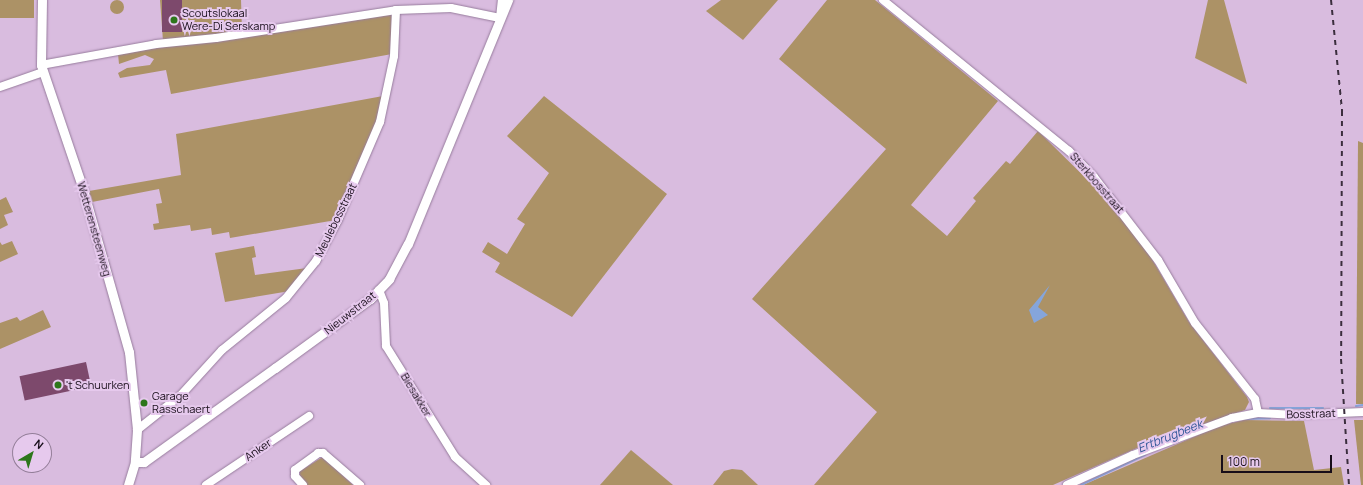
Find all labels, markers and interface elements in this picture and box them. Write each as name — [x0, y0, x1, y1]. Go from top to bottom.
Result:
place label: Scoutslokaal Were-Di Serskamp — [182, 7, 275, 33]
marker: Scoutslokaal Were-Di Serskamp — [169, 15, 179, 25]
street label: Sterkbosstraat — [1067, 150, 1127, 216]
street label: Wetterensteenweg — [74, 180, 114, 278]
street label: Meulebosstraat — [312, 181, 360, 259]
street label: Nieuwstraat — [322, 289, 378, 337]
street label: Biesakker — [398, 371, 434, 419]
place label: 't Schuurken — [66, 378, 130, 392]
marker: 't Schuurken — [53, 380, 63, 390]
place label: Garage Rasschaert — [152, 390, 210, 416]
marker: Garage Rasschaert — [139, 398, 149, 408]
street label: Bosstraat — [1286, 407, 1336, 421]
water label: Ertbrugbeek — [1135, 416, 1205, 456]
north arrow — [12, 433, 52, 473]
text: N — [31, 436, 47, 452]
street label: Anker — [242, 436, 274, 464]
scale bar — [1223, 447, 1334, 473]
text: 100 m — [1228, 453, 1260, 470]

